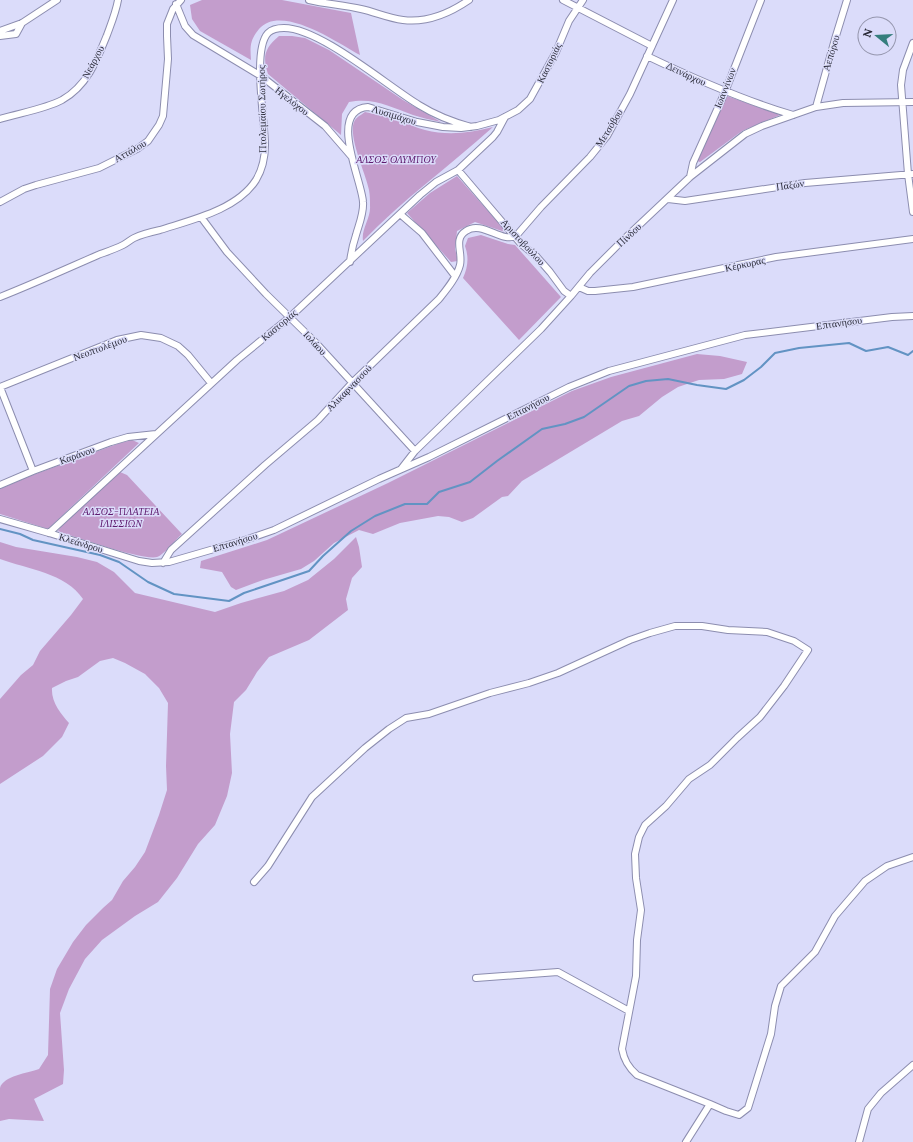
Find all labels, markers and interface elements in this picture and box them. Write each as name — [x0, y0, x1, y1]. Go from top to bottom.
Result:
north arrow — [857, 16, 897, 56]
text: N — [860, 26, 876, 39]
street label: Αεπόρου — [819, 33, 843, 73]
street label: Καστοριάς — [534, 41, 564, 85]
street label: Νεάρχου — [79, 43, 107, 81]
street label: Δεινάρχου — [664, 59, 708, 89]
street label: Πτολεμαίου Σωτήρος — [255, 65, 269, 153]
street label: Ιωαννίνων — [711, 65, 739, 110]
street label: Ηγελόχου — [272, 84, 312, 118]
street label: Λυσιμάχου — [370, 102, 418, 128]
street label: Μετσόβου — [592, 106, 626, 149]
street label: Αττάλου — [111, 137, 149, 165]
park label: ΑΛΣΟΣ ΟΛΥΜΠΟΥ — [355, 153, 437, 166]
street label: Παξών — [775, 177, 805, 193]
street label: Αριστοβούλου — [498, 216, 548, 268]
street label: Πίνδου — [614, 220, 644, 250]
street label: Κέρκυρας — [724, 253, 766, 275]
street label: Καστοριάς — [258, 306, 300, 344]
street label: Επτανήσου — [815, 313, 863, 333]
street label: Ιολάου — [301, 328, 329, 358]
street label: Νεοπτολέμου — [71, 332, 129, 364]
street label: Αλικαρνασσού — [323, 362, 375, 414]
street label: Επτανήσου — [504, 391, 552, 423]
street label: Καράνου — [57, 443, 97, 467]
park label: ΑΛΣΟΣ-ΠΛΑΤΕΙΑ ΙΛΙΣΣΙΩΝ — [82, 505, 160, 530]
street label: Επτανήσου — [211, 529, 259, 555]
street label: Κλεάνδρου — [57, 530, 105, 556]

